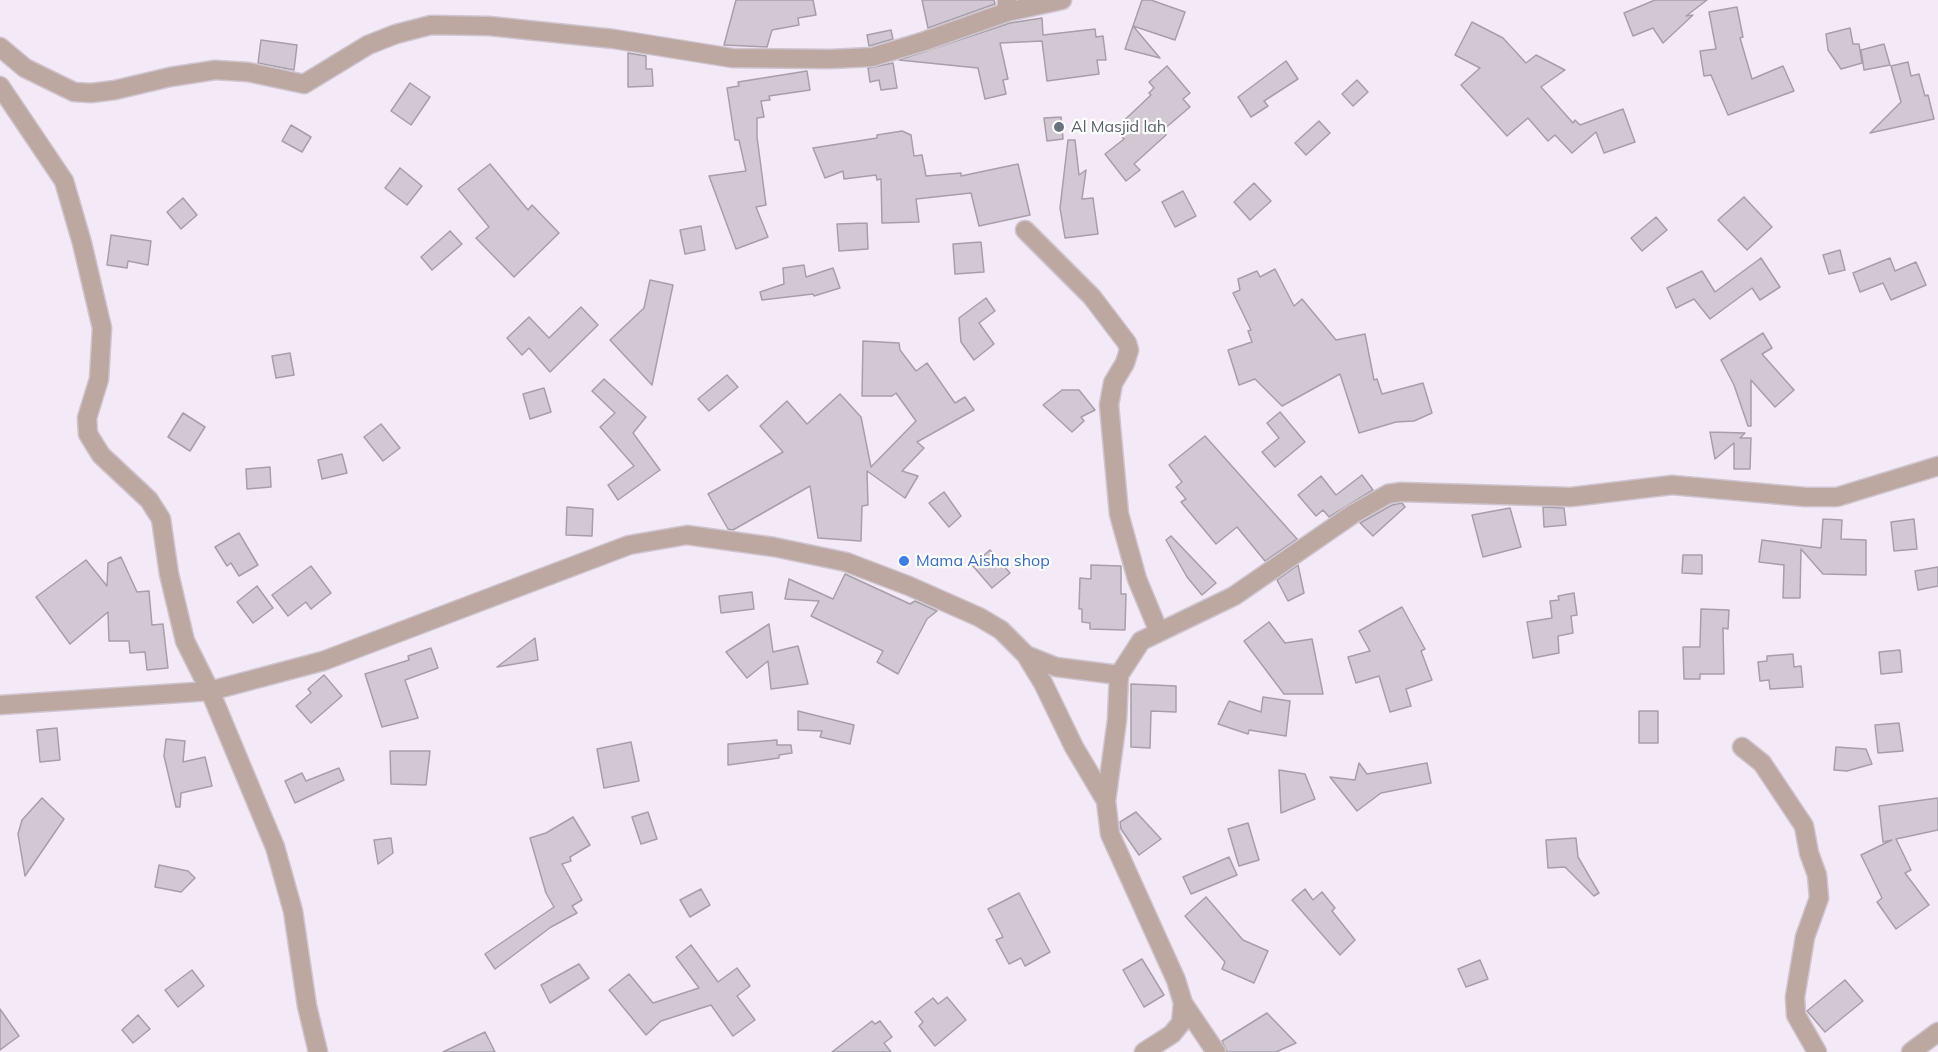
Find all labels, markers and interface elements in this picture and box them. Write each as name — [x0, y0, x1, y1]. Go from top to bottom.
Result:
place label: Al Masjid lah — [1071, 117, 1166, 137]
marker: Al Masjid lah — [1052, 120, 1066, 134]
place label: Mama Aisha shop — [916, 551, 1050, 571]
marker: Mama Aisha shop — [897, 554, 911, 568]

